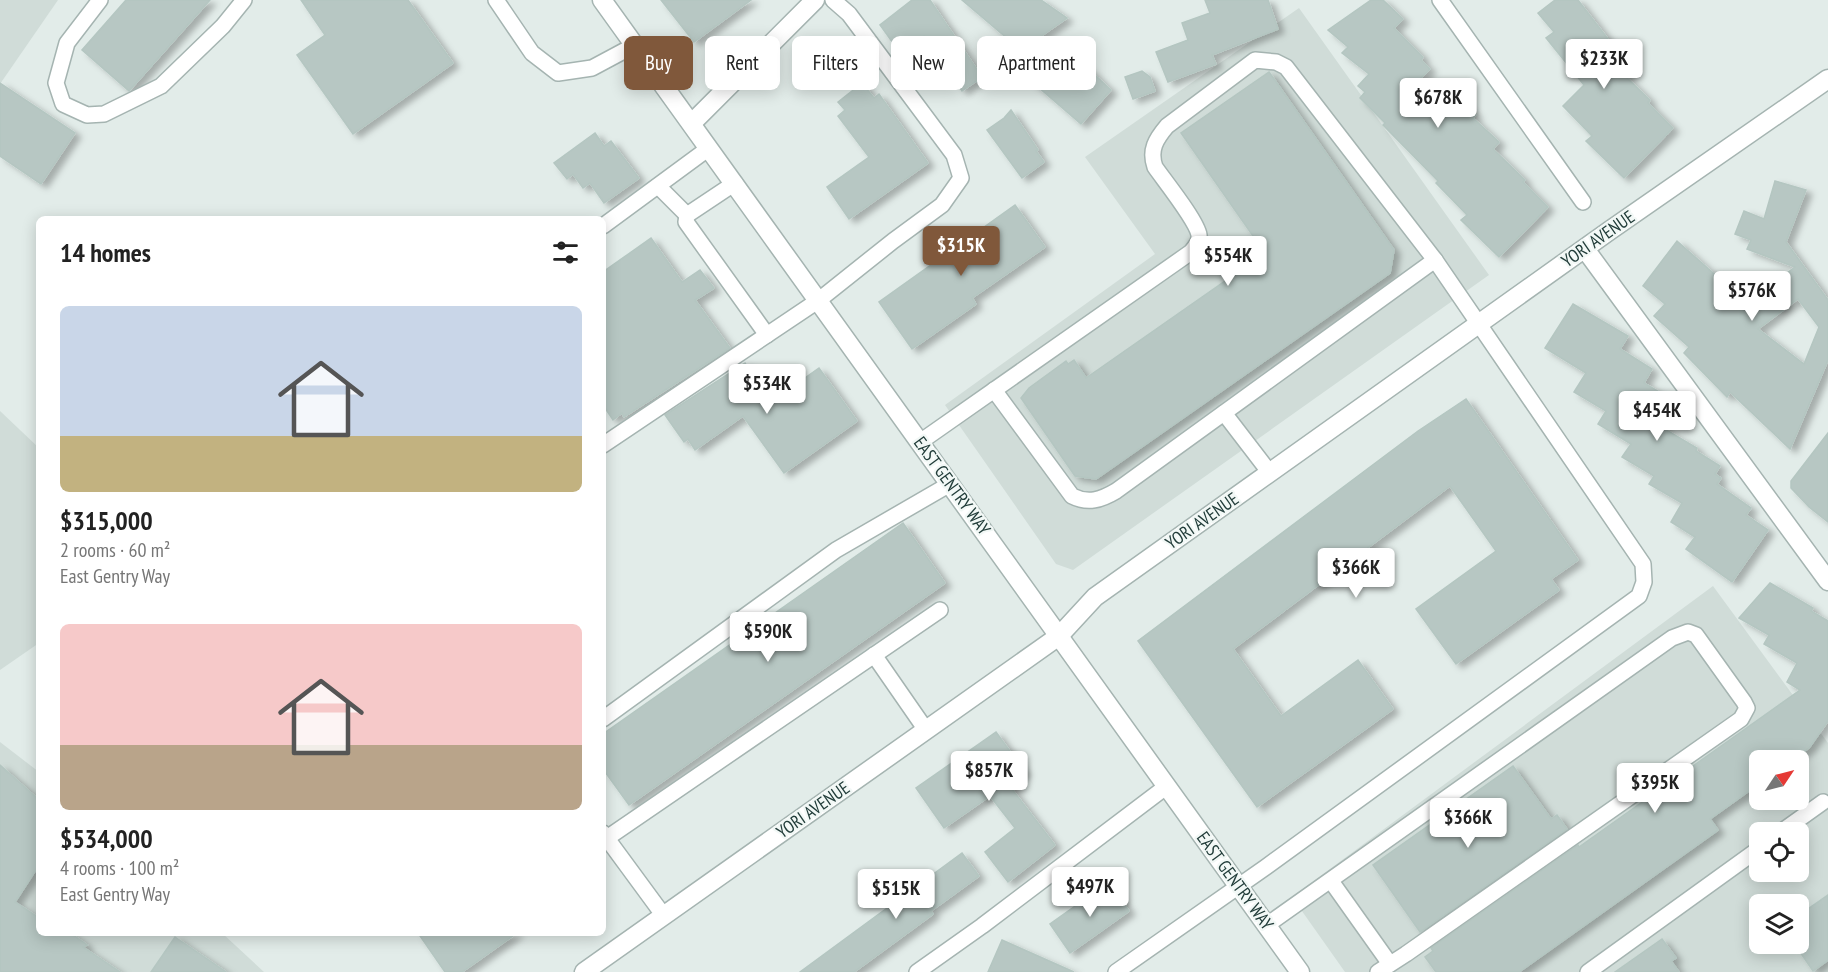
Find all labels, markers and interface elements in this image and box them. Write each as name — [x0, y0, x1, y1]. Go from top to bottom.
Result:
chip: Buy — [624, 36, 693, 90]
chip: Rent — [705, 36, 780, 90]
chip: Filters — [792, 36, 879, 90]
chip: New — [891, 36, 965, 90]
chip: Apartment — [977, 36, 1096, 90]
pin: $233K — [1562, 39, 1646, 90]
text: $233K — [1580, 45, 1628, 71]
pin: $678K — [1396, 78, 1480, 129]
text: $678K — [1414, 84, 1462, 110]
street label: YORI AVENUE — [1557, 205, 1639, 272]
pin: $315K — [919, 226, 1003, 277]
text: $315K — [937, 232, 985, 258]
text: 14 homes — [60, 236, 151, 269]
icon: filters — [549, 236, 582, 269]
pin: $554K — [1186, 236, 1270, 287]
text: $554K — [1204, 242, 1252, 268]
pin: $576K — [1710, 271, 1794, 322]
text: $576K — [1728, 277, 1776, 303]
icon: home — [267, 345, 375, 453]
pin: $534K — [725, 364, 809, 415]
text: $534K — [743, 370, 791, 396]
pin: $454K — [1615, 391, 1699, 442]
text: $454K — [1633, 397, 1681, 423]
street label: EAST GENTRY WAY — [909, 432, 996, 540]
street label: YORI AVENUE — [1161, 487, 1243, 554]
text: $315,000 — [60, 504, 153, 537]
text: 2 rooms · 60 m² — [60, 537, 170, 563]
pin: $366K — [1314, 548, 1398, 599]
text: $366K — [1332, 554, 1380, 580]
text: East Gentry Way — [60, 563, 170, 589]
pin: $590K — [726, 612, 810, 663]
text: $590K — [744, 618, 792, 644]
icon: home — [267, 663, 375, 771]
north arrow — [1749, 750, 1809, 810]
map controls — [1749, 750, 1809, 954]
pin: $857K — [947, 751, 1031, 802]
text: $857K — [965, 757, 1013, 783]
pin: $395K — [1613, 763, 1697, 814]
text: $395K — [1631, 769, 1679, 795]
street label: YORI AVENUE — [772, 776, 854, 843]
pin: $366K — [1426, 798, 1510, 849]
text: $366K — [1444, 804, 1492, 830]
text: $534,000 — [60, 822, 153, 855]
button: locate — [1749, 822, 1809, 882]
street label: EAST GENTRY WAY — [1192, 827, 1279, 935]
text: 4 rooms · 100 m² — [60, 855, 179, 881]
pin: $497K — [1048, 867, 1132, 918]
pin: $515K — [854, 869, 938, 920]
text: $497K — [1066, 873, 1114, 899]
text: $515K — [872, 875, 920, 901]
text: East Gentry Way — [60, 881, 170, 907]
button: layers — [1749, 894, 1809, 954]

